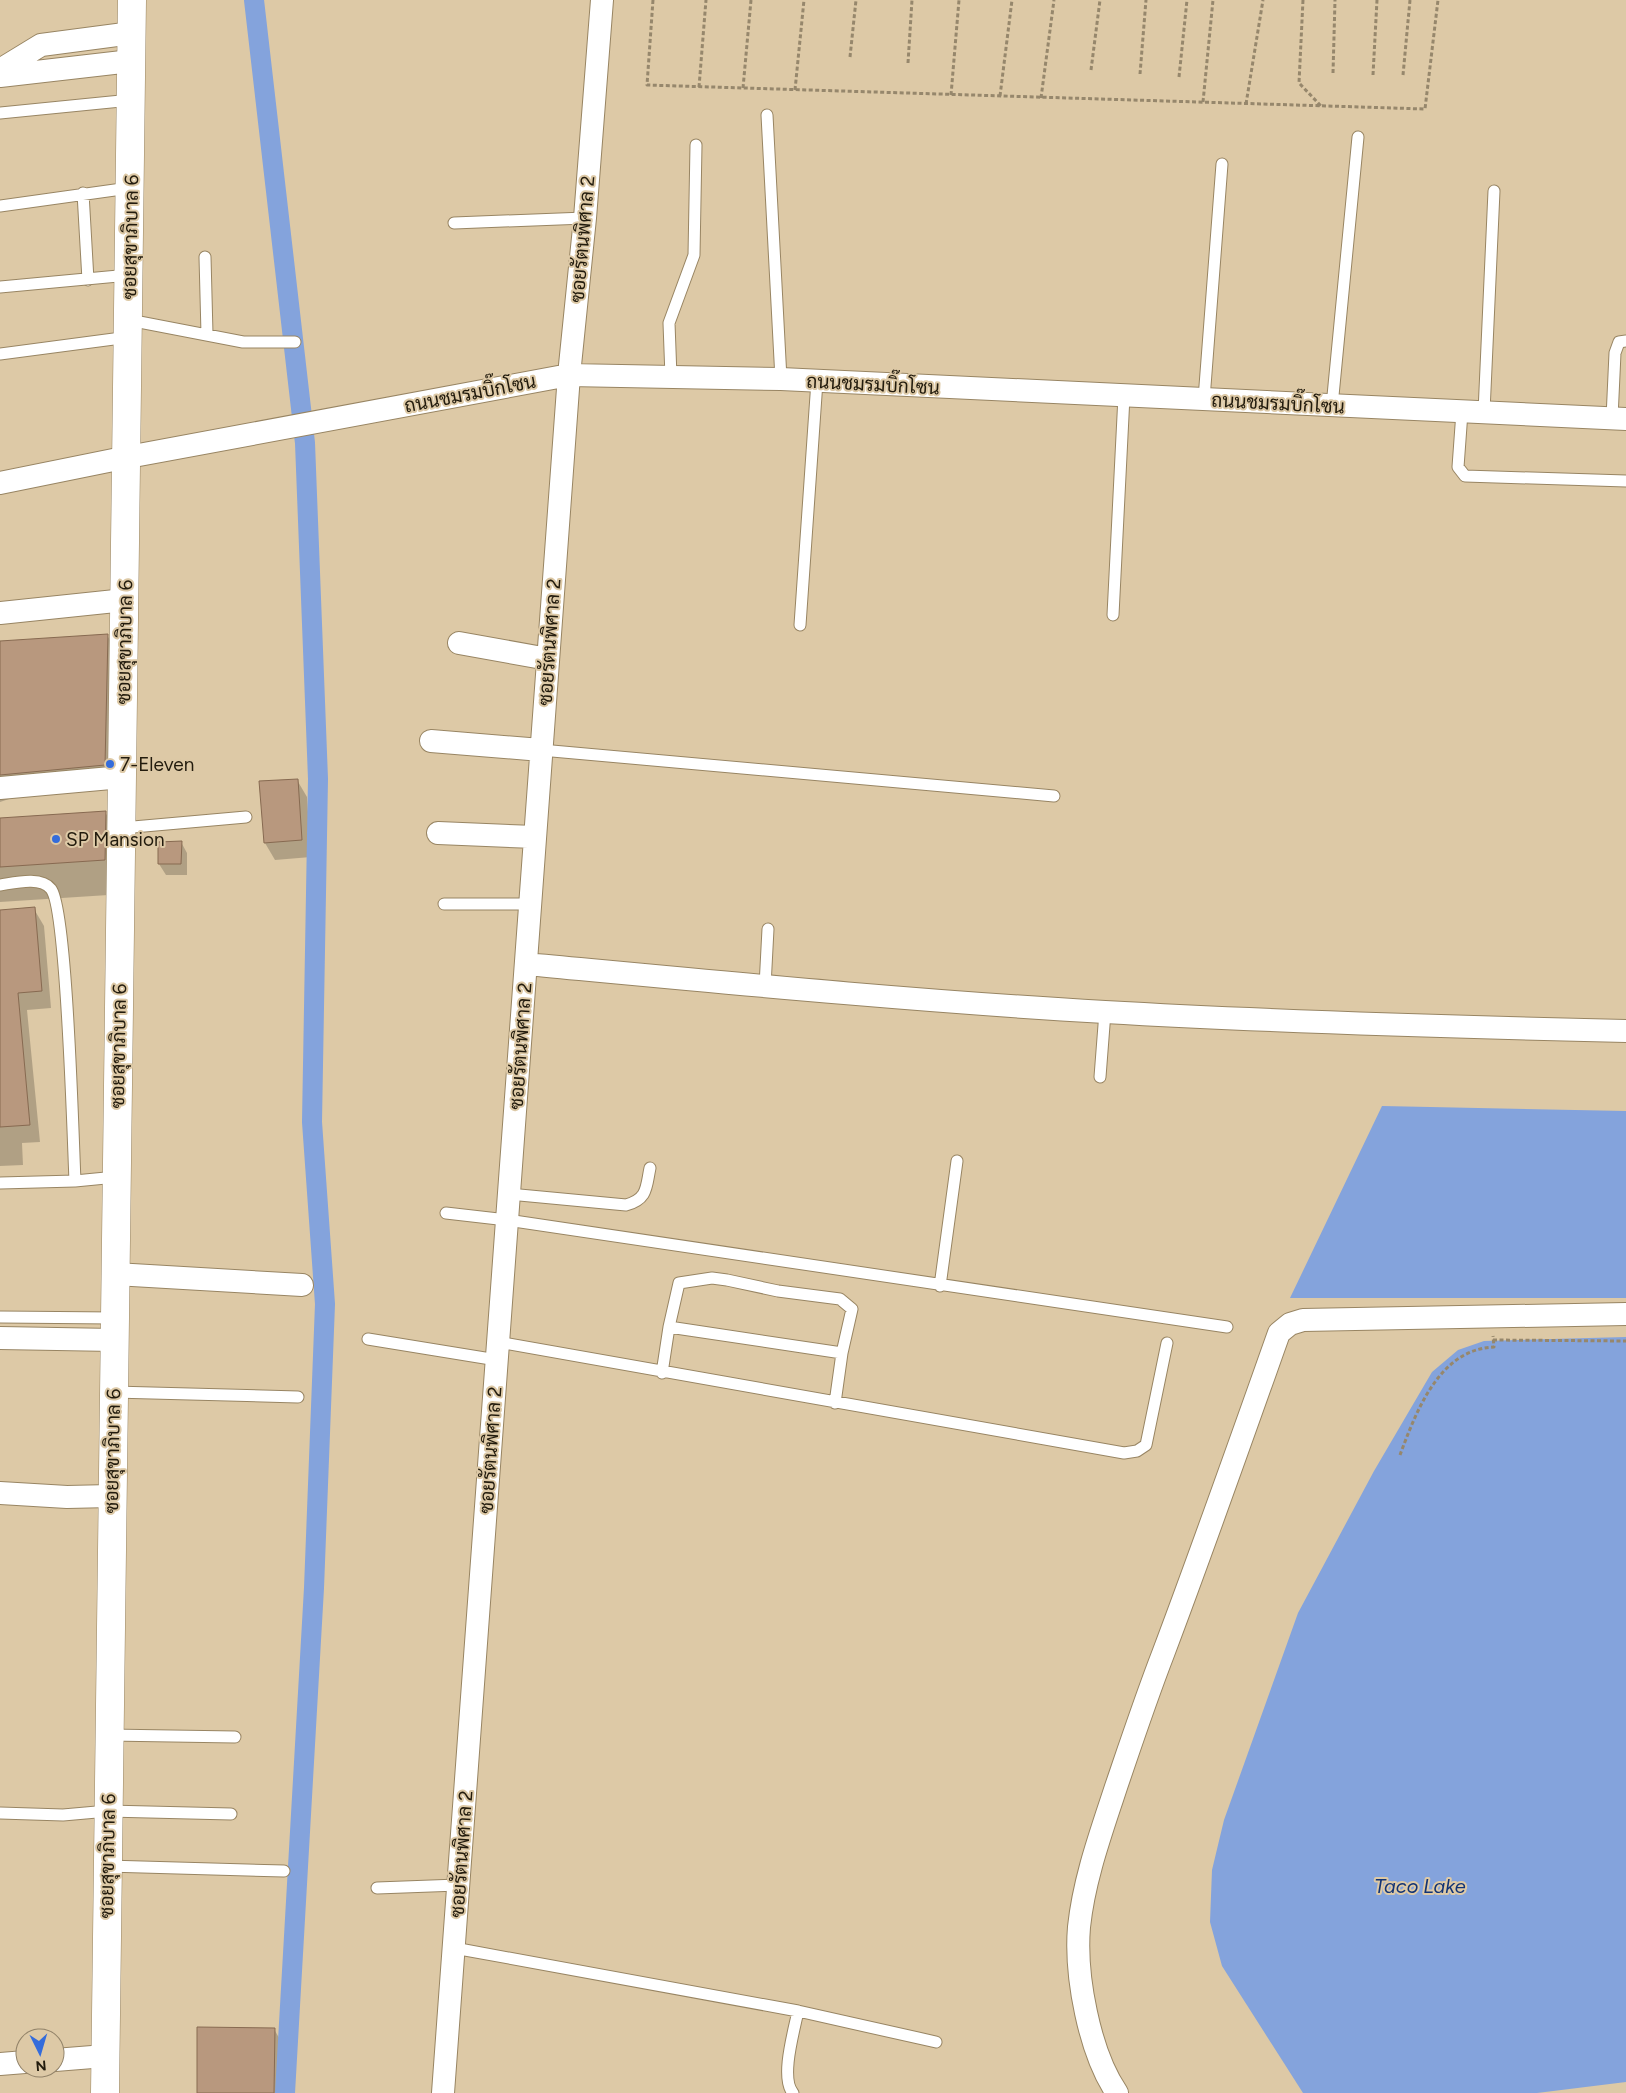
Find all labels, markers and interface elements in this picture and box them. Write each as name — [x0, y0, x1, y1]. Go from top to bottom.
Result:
street label: ซอยสุขาภิบาล 6 — [118, 174, 144, 300]
street label: ซอยรัตนพิศาล 2 — [565, 175, 599, 303]
street label: ถนนชมรมบิ๊กโซน — [401, 363, 538, 418]
street label: ถนนชมรมบิ๊กโซน — [806, 363, 941, 399]
street label: ถนนชมรมบิ๊กโซน — [1211, 382, 1346, 418]
street label: ซอยรัตนพิศาล 2 — [534, 578, 565, 706]
street label: ซอยสุขาภิบาล 6 — [112, 579, 138, 705]
place label: 7-Eleven — [120, 753, 194, 776]
marker: 7-Eleven — [104, 758, 116, 770]
place label: SP Mansion — [66, 828, 165, 851]
marker: SP Mansion — [50, 833, 62, 845]
street label: ซอยรัตนพิศาล 2 — [505, 982, 536, 1110]
street label: ซอยสุขาภิบาล 6 — [106, 983, 132, 1109]
street label: ซอยรัตนพิศาล 2 — [475, 1386, 506, 1514]
street label: ซอยสุขาภิบาล 6 — [100, 1388, 126, 1514]
street label: ซอยรัตนพิศาล 2 — [446, 1790, 477, 1918]
street label: ซอยสุขาภิบาล 6 — [95, 1793, 121, 1919]
water label: Taco Lake — [1374, 1874, 1466, 1898]
north arrow — [15, 2028, 65, 2078]
text: N — [35, 2057, 47, 2074]

